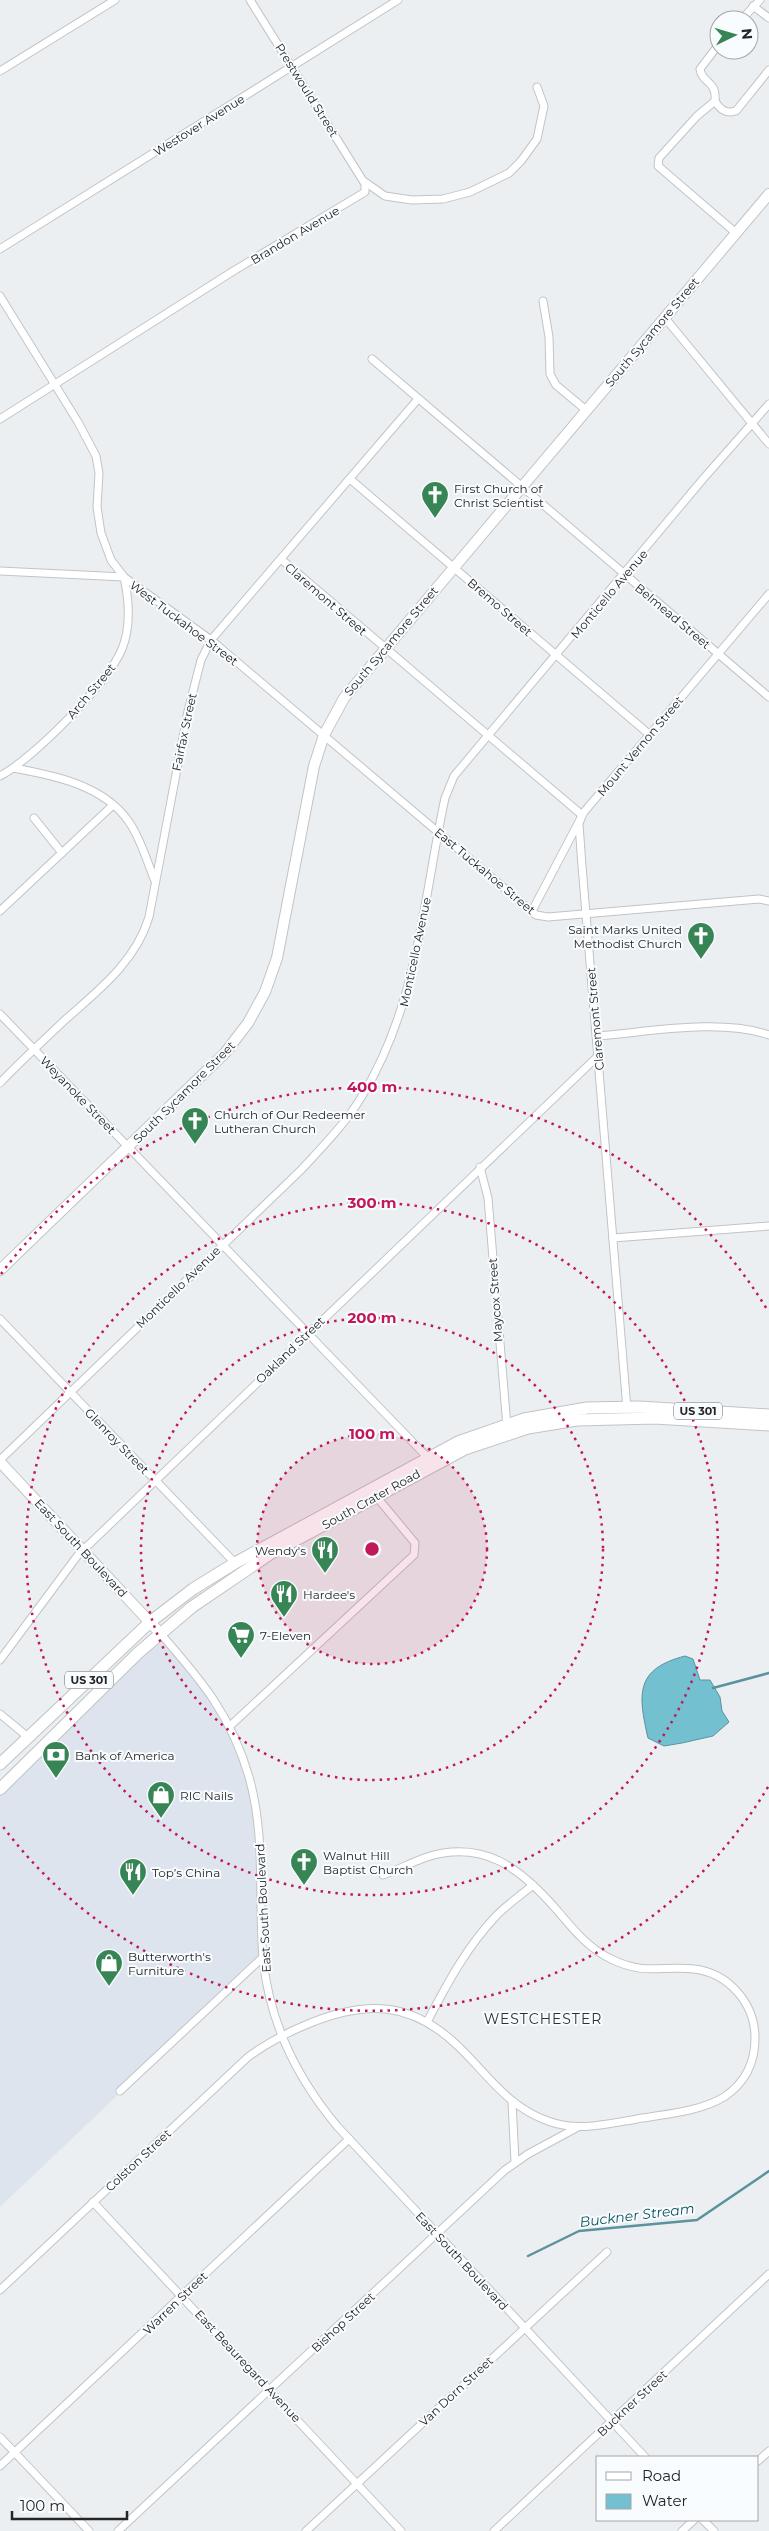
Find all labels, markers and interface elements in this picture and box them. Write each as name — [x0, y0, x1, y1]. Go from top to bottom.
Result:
north arrow — [709, 10, 759, 60]
text: N — [737, 27, 756, 40]
street label: Prestwould Street — [272, 40, 342, 140]
street label: Westover Avenue — [151, 91, 247, 159]
street label: Brandon Avenue — [248, 203, 342, 267]
street label: South Sycamore Street — [602, 274, 702, 390]
church icon: First Church of Christ Scientist — [420, 480, 450, 519]
place label: First Church of Christ Scientist — [454, 481, 544, 510]
street label: Monticello Avenue — [567, 546, 651, 642]
street label: Claremont Street — [282, 559, 370, 639]
street label: Bremo Street — [465, 575, 535, 639]
street label: West Tuckahoe Street — [127, 577, 241, 669]
street label: Belmead Street — [632, 580, 714, 652]
street label: South Sycamore Street — [341, 583, 441, 699]
street label: Arch Street — [64, 660, 119, 722]
street label: Fairfax Street — [168, 692, 200, 772]
street label: Mount Vernon Street — [594, 693, 686, 799]
street label: East Tuckahoe Street — [432, 825, 538, 918]
street label: Monticello Avenue — [396, 896, 434, 1008]
church icon: Saint Marks United Methodist Church — [686, 921, 716, 960]
place label: Saint Marks United Methodist Church — [568, 922, 682, 951]
street label: Claremont Street — [583, 967, 607, 1071]
street label: South Sycamore Street — [130, 1038, 238, 1146]
street label: Weyanoke Street — [37, 1053, 119, 1137]
text: 400 m — [347, 1077, 397, 1096]
church icon: Church of Our Redeemer Lutheran Church — [180, 1106, 210, 1145]
place label: Church of Our Redeemer Lutheran Church — [214, 1107, 366, 1136]
text: 300 m — [346, 1193, 397, 1212]
street label: Monticello Avenue — [133, 1243, 223, 1331]
street label: Maycox Street — [485, 1257, 505, 1343]
text: 200 m — [347, 1308, 397, 1327]
street label: Oakland Street — [252, 1313, 328, 1387]
road number: US 301 — [674, 1402, 722, 1420]
street label: Glenroy Street — [82, 1405, 152, 1477]
text: 100 m — [349, 1424, 395, 1443]
street label: South Crater Road — [319, 1466, 423, 1532]
street label: East South Boulevard — [31, 1496, 131, 1600]
restaurant icon: Wendy's — [310, 1535, 340, 1574]
centre of rings — [363, 1540, 381, 1558]
place label: Wendy's — [255, 1543, 306, 1558]
restaurant icon: Hardee's — [269, 1579, 299, 1618]
place label: Hardee's — [303, 1587, 355, 1602]
supermarket icon: 7-Eleven — [226, 1620, 256, 1659]
place label: 7-Eleven — [260, 1628, 311, 1643]
road number: US 301 — [65, 1672, 113, 1688]
bank icon: Bank of America — [41, 1740, 71, 1779]
place label: Bank of America — [75, 1748, 175, 1763]
shop icon: RIC Nails — [146, 1780, 176, 1819]
place label: RIC Nails — [180, 1788, 233, 1803]
street label: East South Boulevard — [252, 1843, 274, 1973]
church icon: Walnut Hill Baptist Church — [289, 1847, 319, 1886]
place label: Walnut Hill Baptist Church — [323, 1848, 413, 1877]
restaurant icon: Top’s China — [118, 1857, 148, 1896]
place label: Top’s China — [152, 1865, 220, 1880]
shop icon: Butterworth's Furniture — [94, 1948, 124, 1987]
place label: Butterworth's Furniture — [128, 1949, 211, 1978]
district label: WESTCHESTER — [484, 2010, 602, 2028]
street label: Colston Street — [102, 2126, 174, 2194]
water label: Buckner Stream — [578, 2199, 696, 2231]
street label: East South Boulevard — [412, 2209, 512, 2313]
street label: Warren Street — [140, 2268, 210, 2338]
street label: Bishop Street — [308, 2289, 378, 2355]
street label: East Beauregard Avenue — [192, 2307, 304, 2425]
street label: Van Dorn Street — [416, 2353, 496, 2429]
street label: Buckner Street — [594, 2367, 670, 2439]
legend — [596, 2456, 759, 2521]
text: Road — [642, 2466, 681, 2485]
scale bar — [12, 2488, 128, 2520]
text: Water — [642, 2491, 688, 2510]
text: 100 m — [20, 2496, 65, 2515]

